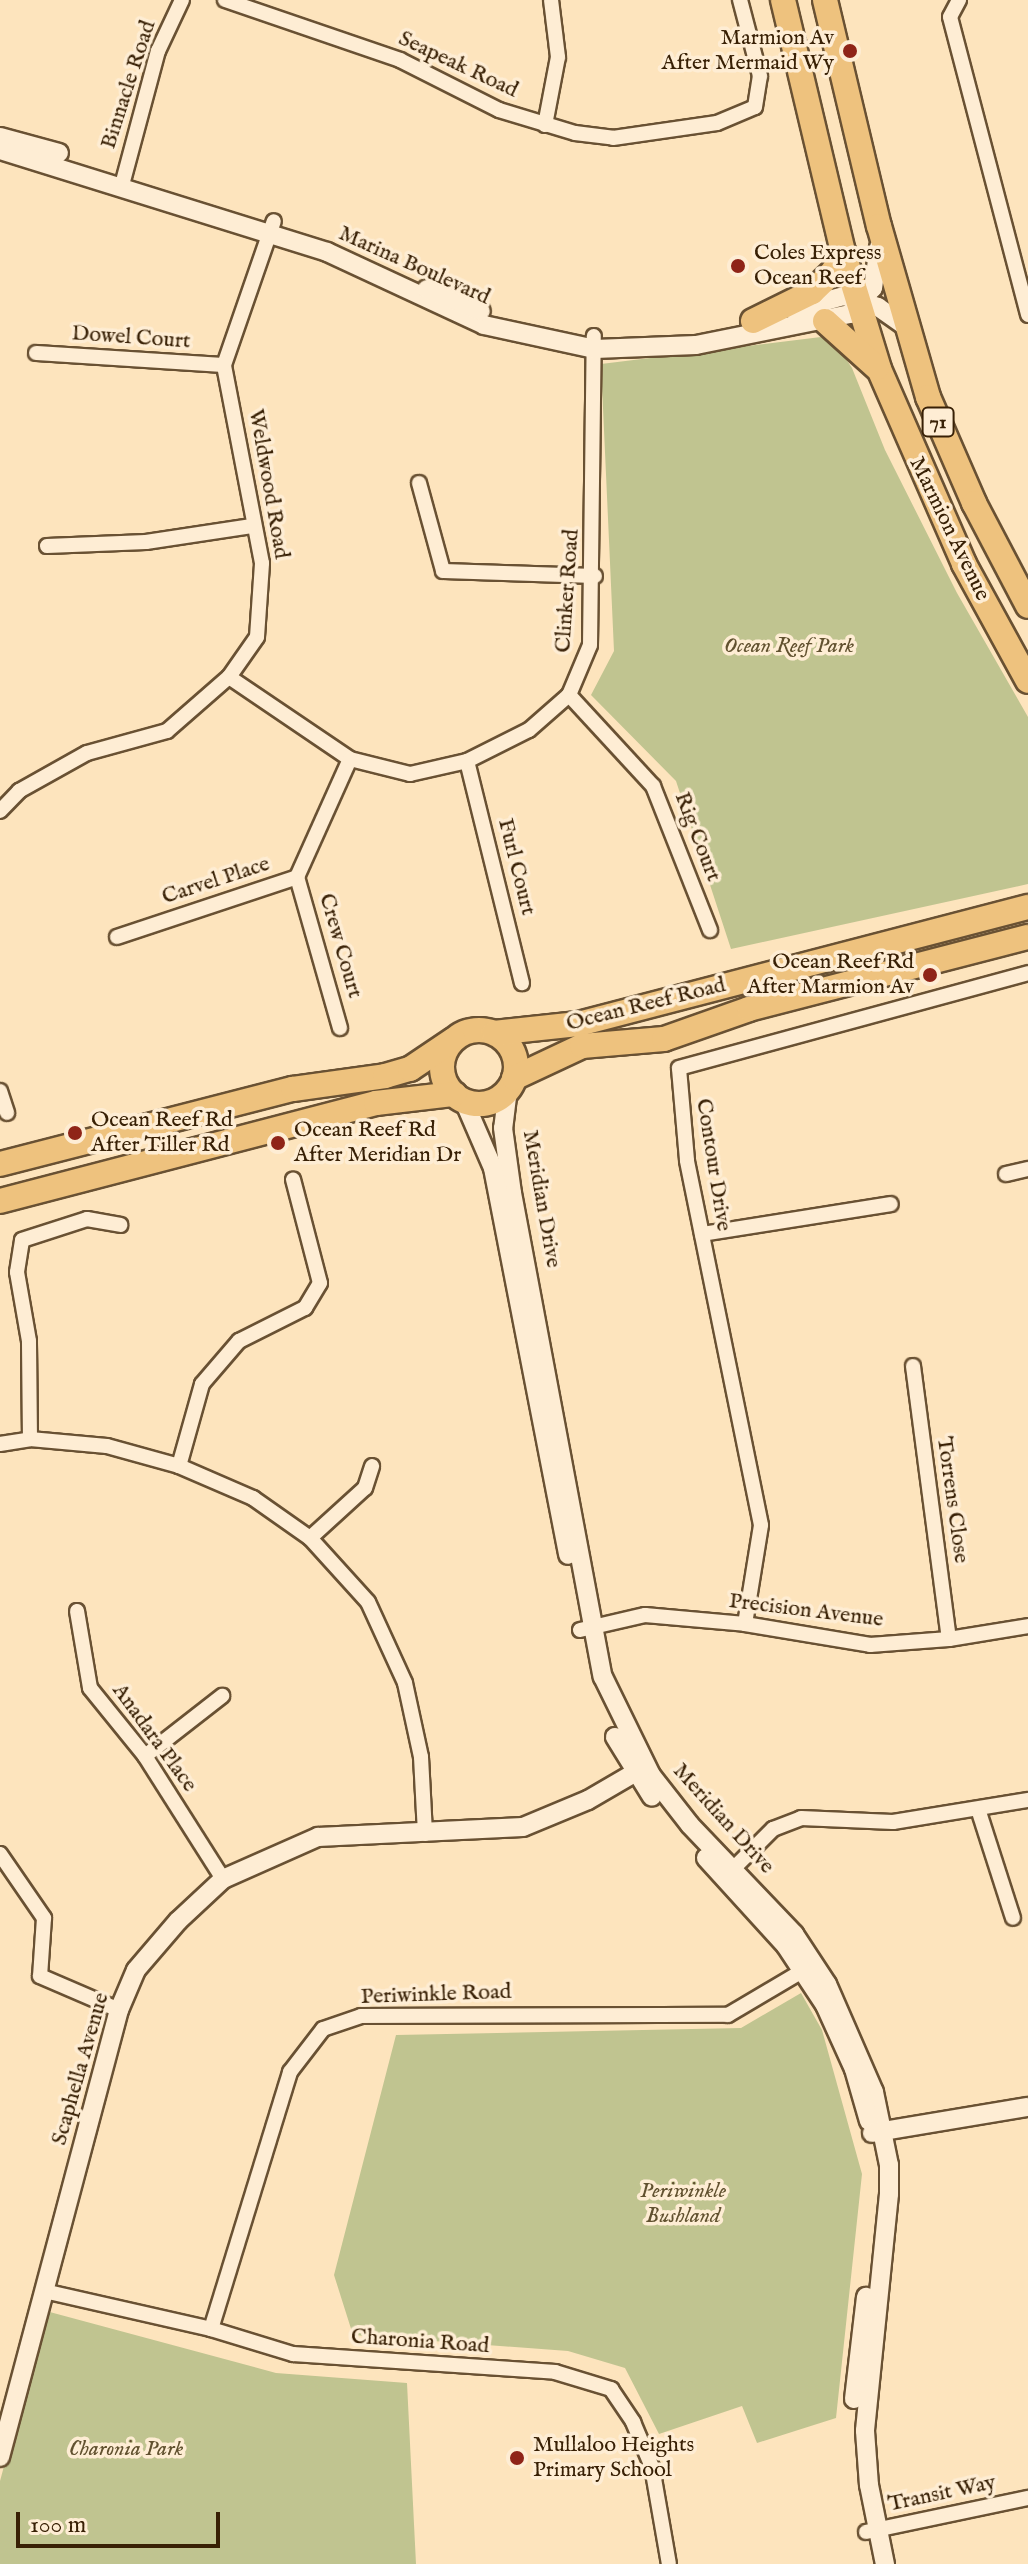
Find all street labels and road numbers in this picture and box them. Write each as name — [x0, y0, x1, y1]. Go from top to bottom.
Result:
street label: Binnacle Road — [96, 17, 162, 153]
street label: Seapeak Road — [394, 26, 522, 104]
street label: Marina Boulevard — [334, 221, 494, 311]
street label: Dowel Court — [71, 321, 191, 355]
road number: 71 — [920, 406, 956, 438]
street label: Weldwood Road — [242, 407, 294, 561]
street label: Marmion Avenue — [903, 453, 995, 605]
street label: Clinker Road — [551, 528, 585, 654]
street label: Rig Court — [668, 788, 726, 886]
street label: Furl Court — [491, 816, 541, 918]
street label: Carvel Place — [159, 851, 273, 911]
street label: Crew Court — [312, 891, 368, 1001]
street label: Ocean Reef Road — [564, 972, 728, 1038]
street label: Contour Drive — [689, 1097, 737, 1233]
street label: Meridian Drive — [516, 1128, 566, 1270]
street label: Torrens Close — [930, 1435, 974, 1565]
street label: Precision Avenue — [727, 1588, 885, 1634]
street label: Anadara Place — [106, 1679, 202, 1797]
street label: Meridian Drive — [667, 1758, 779, 1880]
street label: Periwinkle Road — [360, 1979, 512, 2011]
street label: Scaphella Avenue — [47, 1990, 115, 2148]
street label: Charonia Road — [350, 2324, 490, 2360]
street label: Transit Way — [886, 2470, 998, 2518]

